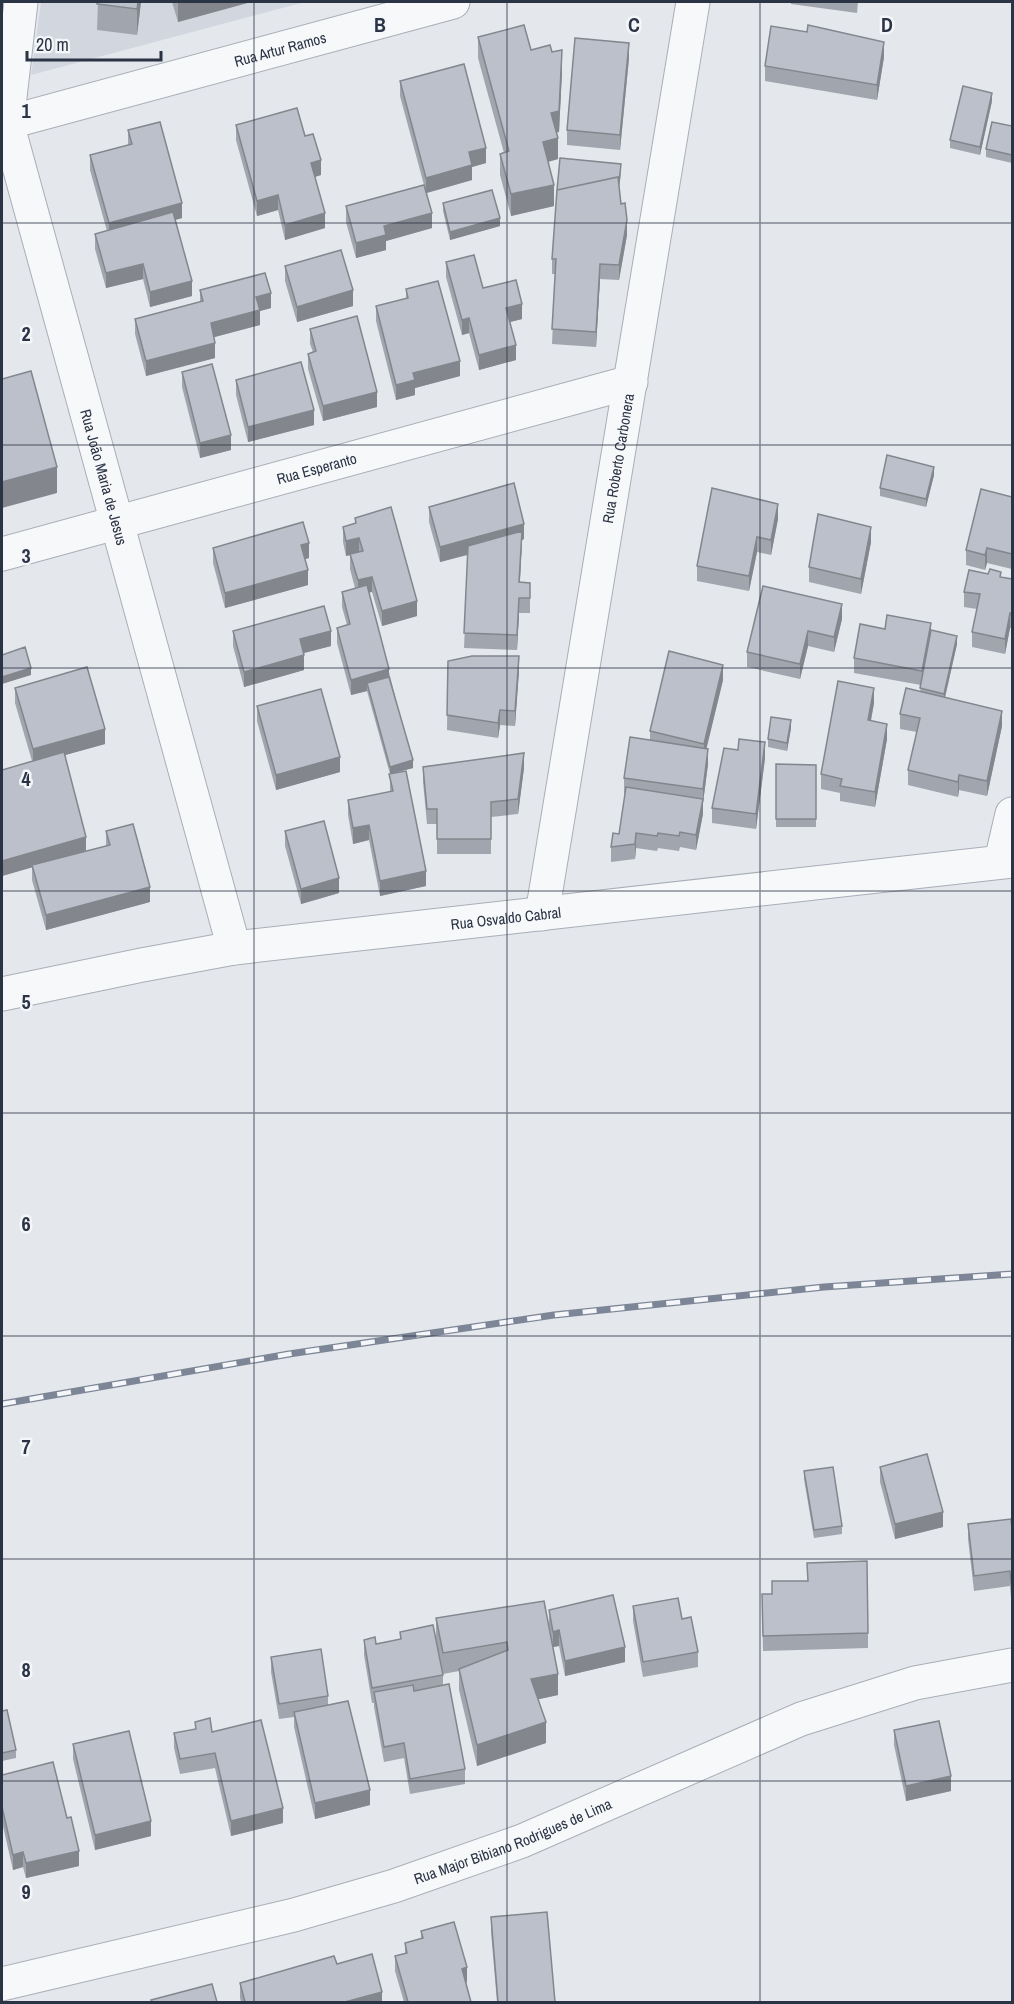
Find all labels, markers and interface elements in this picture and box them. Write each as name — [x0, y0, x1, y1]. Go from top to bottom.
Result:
text: B — [374, 11, 386, 38]
text: C — [628, 11, 640, 38]
text: D — [881, 11, 893, 38]
scale bar — [27, 24, 160, 62]
street label: Rua Artur Ramos — [232, 26, 328, 71]
text: 20 m — [36, 32, 69, 57]
text: 1 — [21, 97, 31, 124]
text: 2 — [21, 320, 31, 347]
street label: Rua Roberto Carbonera — [596, 392, 639, 525]
street label: Rua João Maria de Jesus — [76, 407, 133, 547]
street label: Rua Esperanto — [274, 447, 359, 489]
text: 3 — [21, 542, 31, 569]
text: 4 — [21, 765, 31, 792]
street label: Rua Osvaldo Cabral — [450, 901, 562, 934]
text: 5 — [21, 988, 31, 1015]
text: 6 — [21, 1210, 31, 1237]
text: 7 — [21, 1433, 31, 1460]
text: 8 — [21, 1656, 31, 1683]
street label: Rua Major Bibiano Rodrigues de Lima — [411, 1793, 615, 1889]
text: 9 — [21, 1878, 31, 1905]

